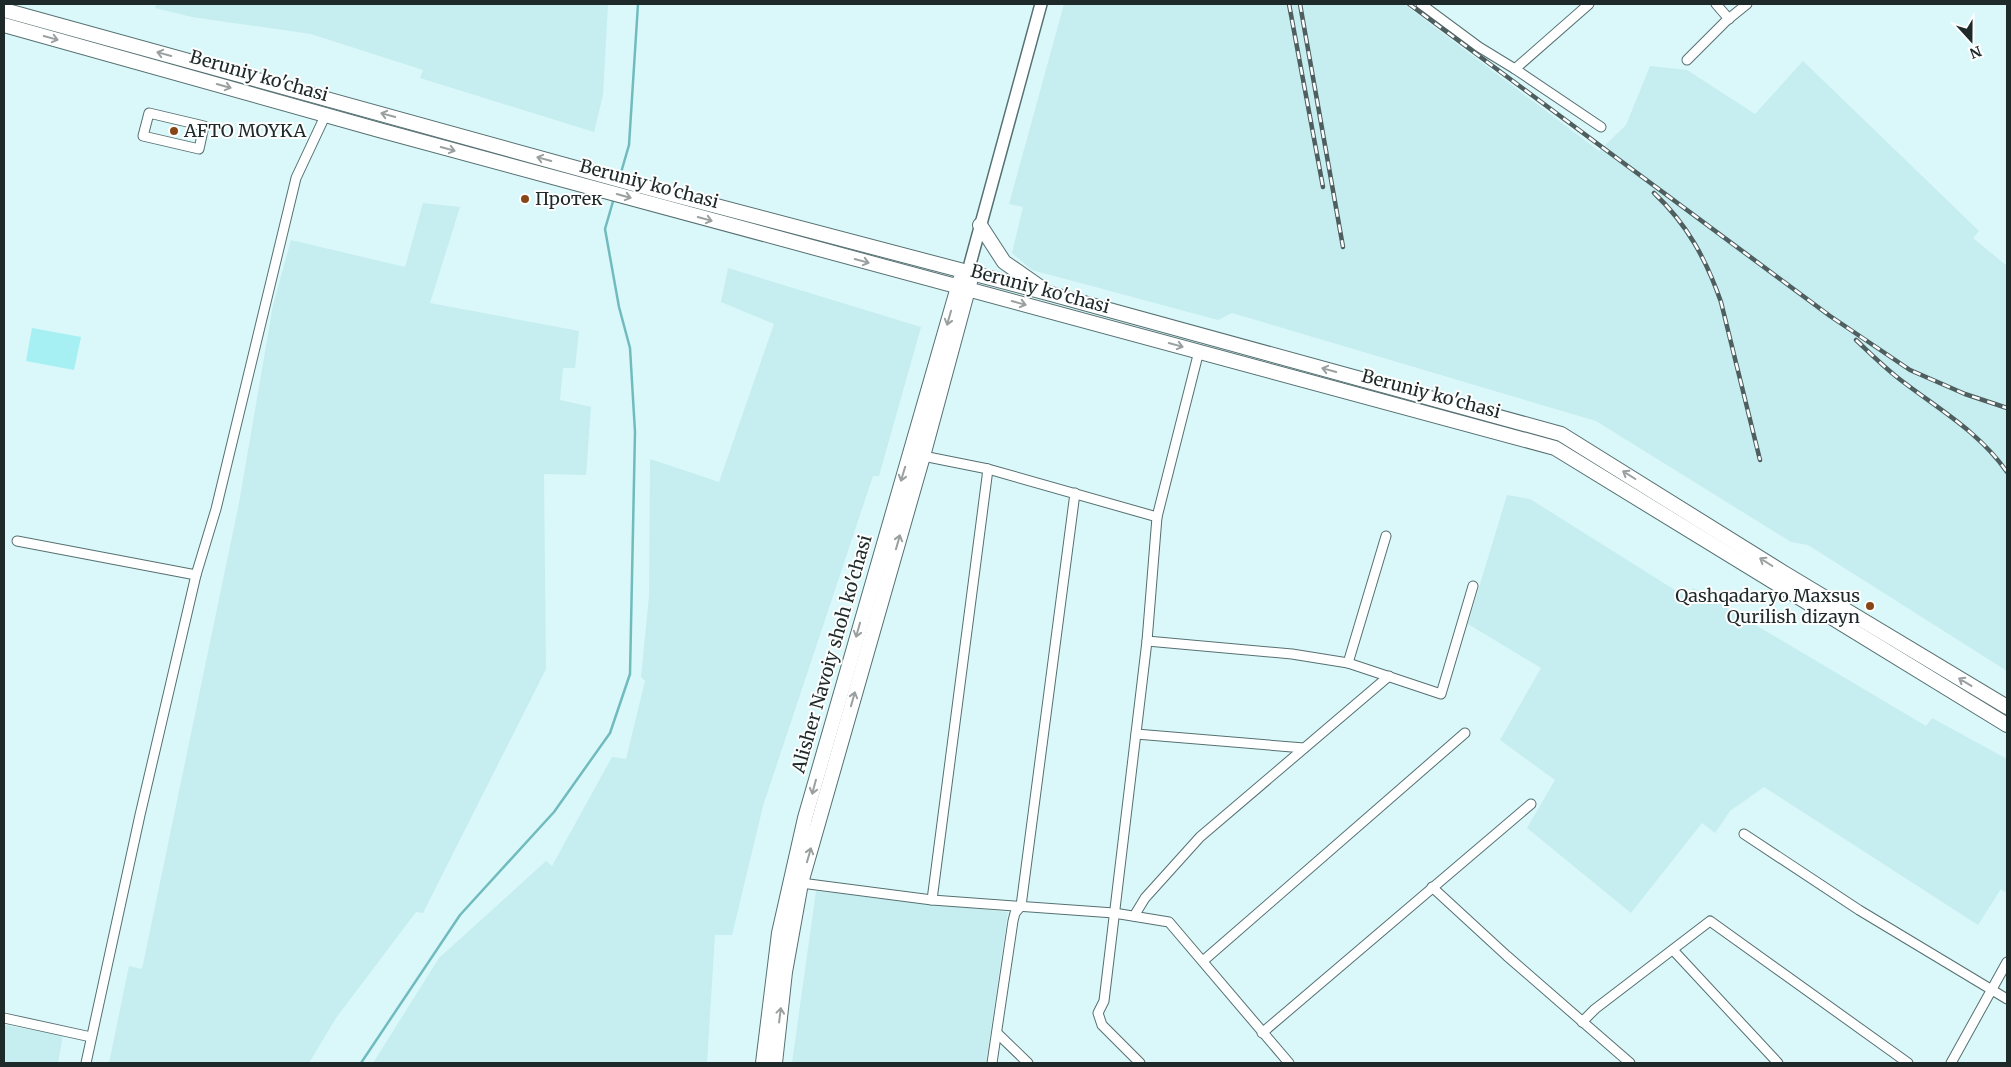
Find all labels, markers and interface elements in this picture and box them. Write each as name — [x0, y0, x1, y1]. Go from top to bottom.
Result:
north arrow — [1946, 15, 1996, 65]
one-way arrow — [42, 34, 58, 43]
text: N — [1967, 42, 1984, 63]
street label: Beruniy ko'chasi — [187, 45, 331, 106]
one-way arrow — [156, 48, 172, 58]
one-way arrow — [216, 82, 232, 91]
one-way arrow — [380, 110, 396, 120]
place label: AFTO MOYKA — [183, 119, 306, 142]
marker: AFTO MOYKA — [168, 125, 180, 137]
one-way arrow — [440, 145, 456, 154]
one-way arrow — [537, 153, 553, 163]
street label: Beruniy ko'chasi — [577, 154, 721, 213]
place label: Протек — [535, 187, 603, 210]
one-way arrow — [615, 192, 631, 202]
marker: Протек — [519, 193, 531, 205]
one-way arrow — [697, 215, 713, 224]
one-way arrow — [854, 257, 870, 266]
street label: Beruniy ko'chasi — [968, 259, 1112, 318]
one-way arrow — [1011, 298, 1027, 308]
one-way arrow — [943, 310, 953, 326]
one-way arrow — [1168, 340, 1184, 350]
street label: Beruniy ko'chasi — [1359, 364, 1503, 423]
one-way arrow — [1321, 365, 1337, 374]
one-way arrow — [898, 466, 908, 482]
one-way arrow — [1622, 470, 1636, 480]
street label: Alisher Navoiy shoh ko'chasi — [786, 532, 877, 777]
one-way arrow — [894, 535, 904, 551]
one-way arrow — [1760, 556, 1774, 566]
place label: Qashqadaryo Maxsus Qurilish dizayn — [1675, 584, 1860, 628]
marker: Qashqadaryo Maxsus Qurilish dizayn — [1864, 600, 1876, 612]
one-way arrow — [852, 622, 862, 638]
one-way arrow — [1959, 676, 1973, 686]
one-way arrow — [848, 691, 858, 707]
one-way arrow — [809, 779, 818, 795]
one-way arrow — [805, 847, 814, 863]
one-way arrow — [775, 1007, 785, 1023]

